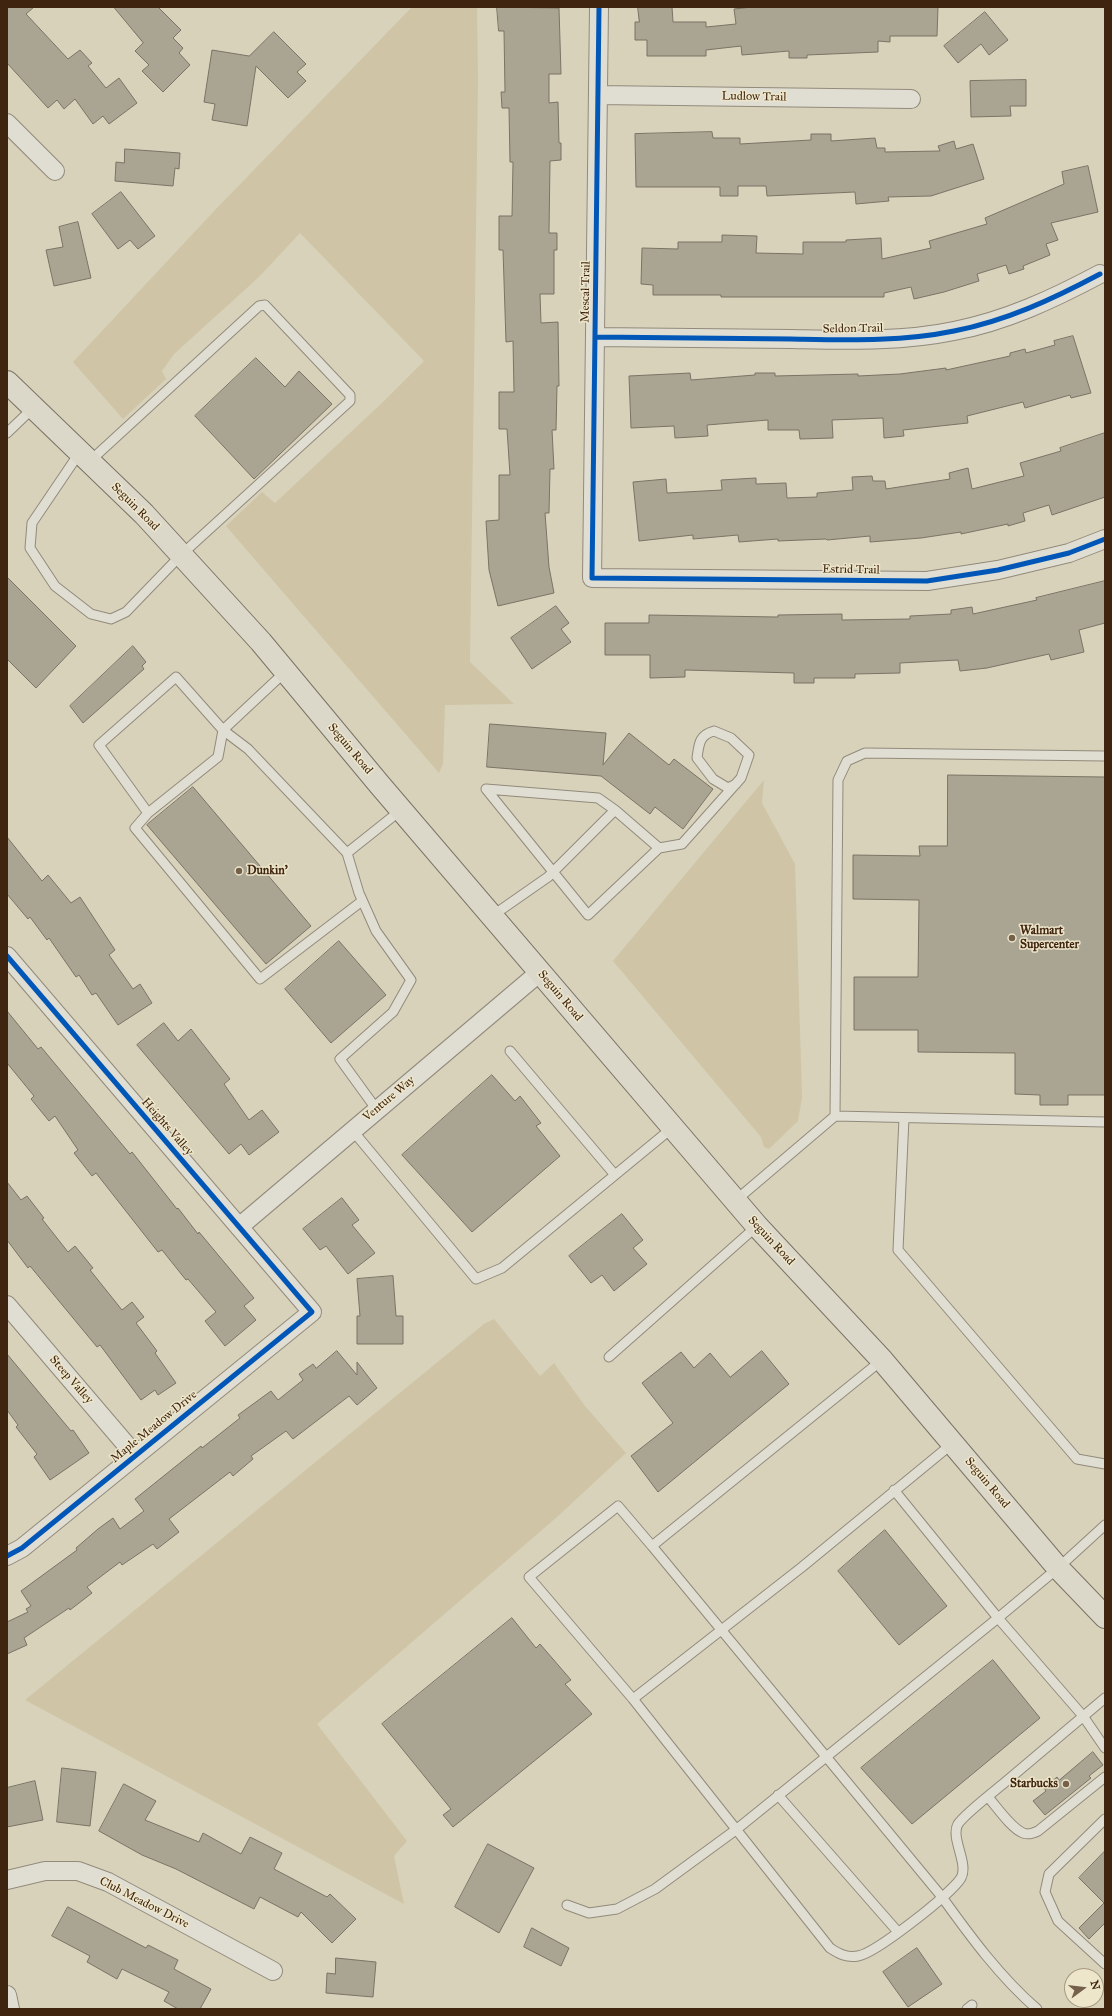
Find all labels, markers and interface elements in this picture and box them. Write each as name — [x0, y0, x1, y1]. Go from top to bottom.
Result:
street label: Ludlow Trail — [721, 89, 787, 105]
street label: Mescal Trail — [578, 261, 594, 323]
street label: Seldon Trail — [823, 321, 883, 337]
street label: Seguin Road — [108, 480, 162, 534]
street label: Estrid Trail — [822, 562, 880, 578]
street label: Seguin Road — [325, 721, 375, 777]
place label: Dunkin' — [247, 864, 288, 878]
marker: Dunkin' — [234, 866, 244, 876]
place label: Walmart Supercenter — [1020, 924, 1079, 952]
marker: Walmart Supercenter — [1007, 933, 1017, 943]
street label: Seguin Road — [535, 968, 585, 1024]
street label: Venture Way — [360, 1073, 418, 1125]
street label: Heights Valley — [138, 1095, 196, 1159]
street label: Seguin Road — [745, 1213, 797, 1269]
street label: Steep Valley — [46, 1353, 96, 1407]
street label: Maple Meadow Drive — [108, 1388, 200, 1466]
street label: Seguin Road — [962, 1455, 1012, 1511]
place label: Starbucks — [1010, 1777, 1058, 1791]
marker: Starbucks — [1061, 1779, 1071, 1789]
street label: Club Meadow Drive — [97, 1874, 191, 1932]
north arrow — [1064, 1968, 1104, 2008]
text: N — [1088, 1979, 1103, 1991]

